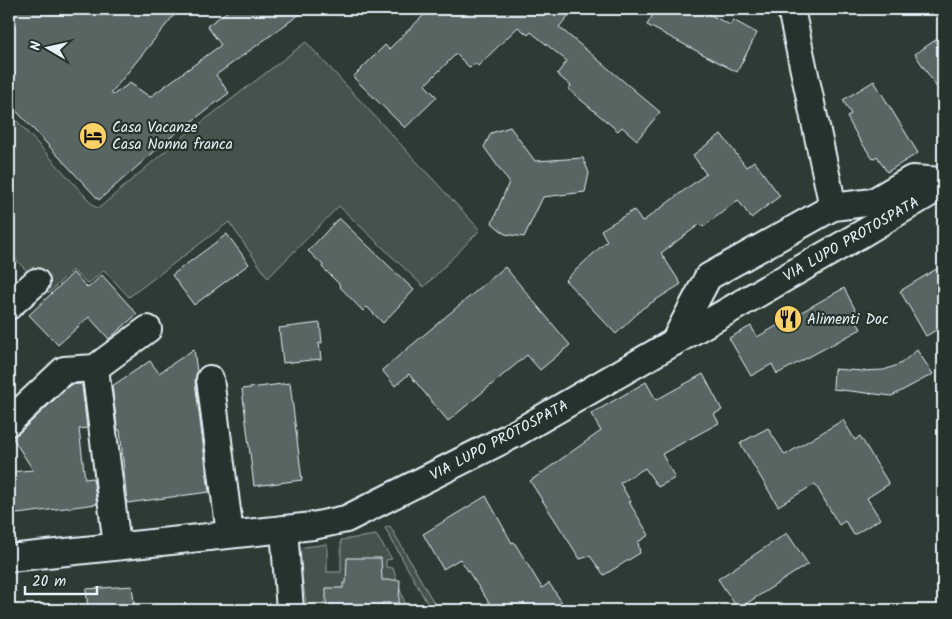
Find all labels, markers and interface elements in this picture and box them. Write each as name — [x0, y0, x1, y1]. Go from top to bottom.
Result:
north arrow — [22, 22, 72, 72]
text: N — [25, 40, 48, 52]
place label: Casa Vacanze Casa Nonna franca — [112, 116, 233, 157]
hotel icon: Casa Vacanze Casa Nonna franca — [78, 121, 108, 151]
street label: VIA LUPO PROTOSPATA — [779, 191, 924, 289]
restaurant icon: Alimenti Doc — [773, 304, 803, 334]
place label: Alimenti Doc — [807, 308, 889, 332]
street label: VIA LUPO PROTOSPATA — [426, 394, 573, 488]
scale bar — [25, 564, 98, 596]
text: 20 m — [32, 570, 66, 594]

